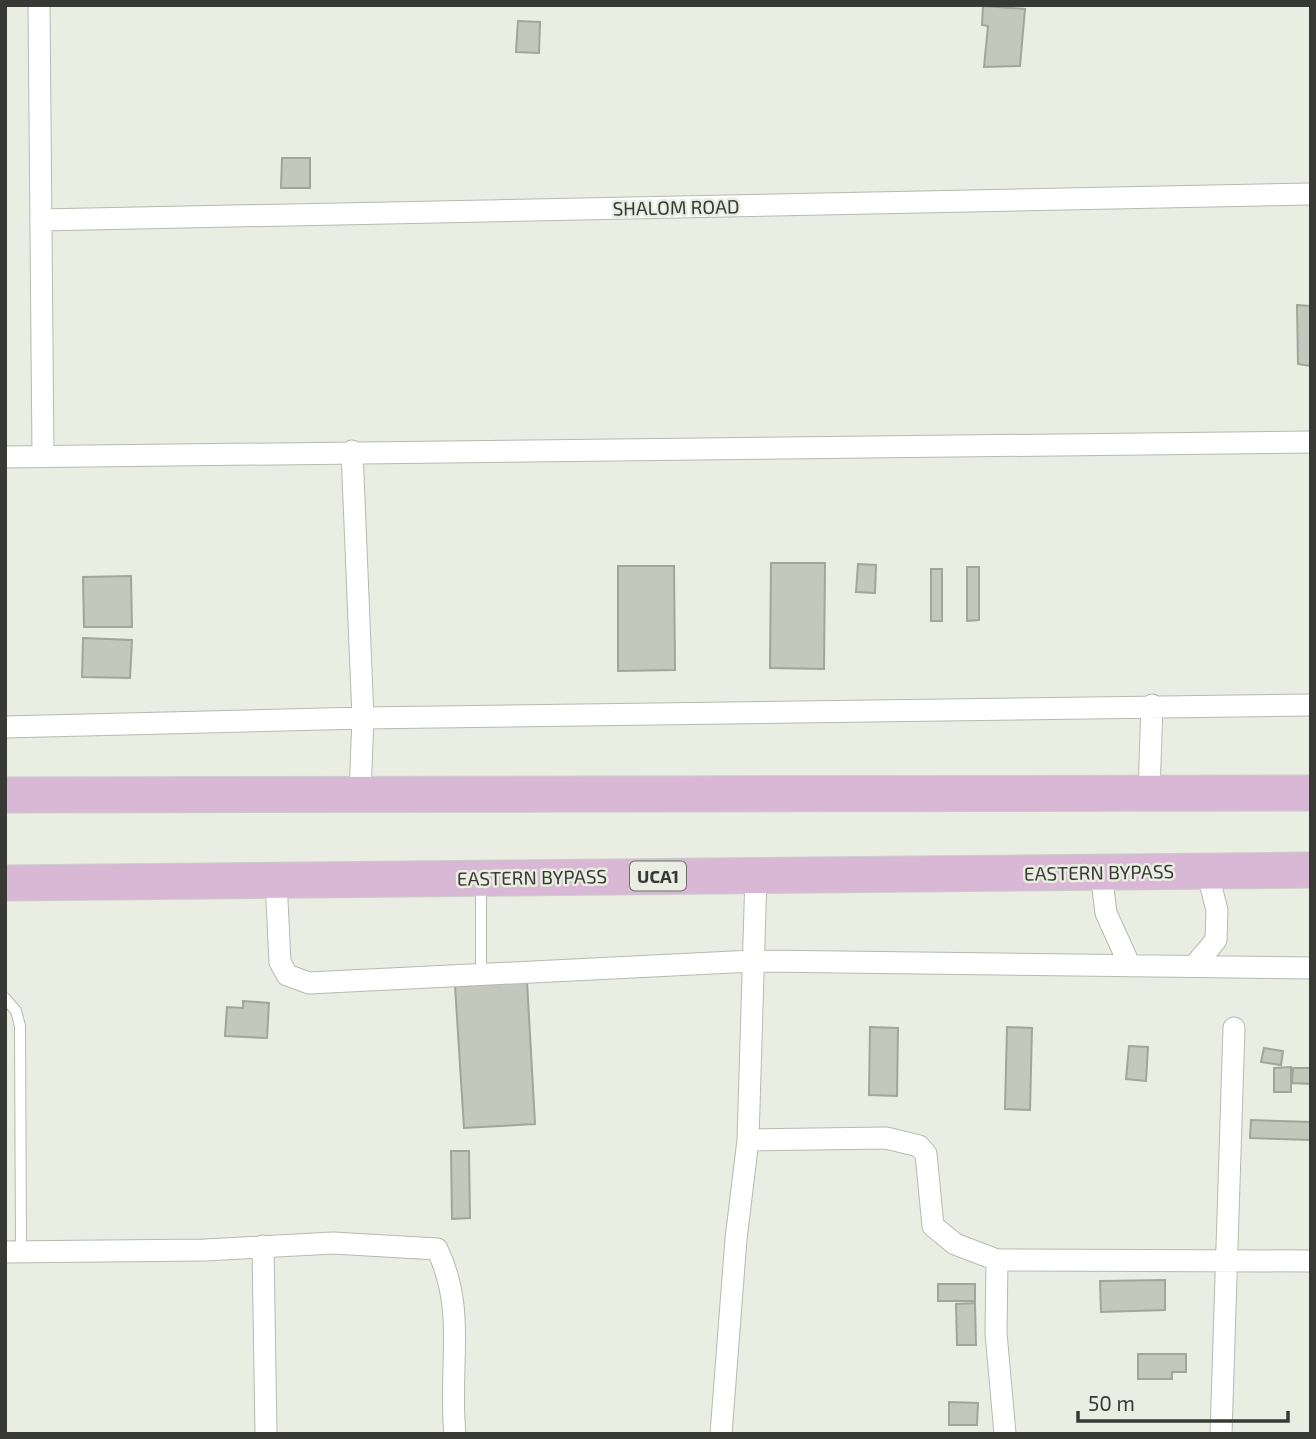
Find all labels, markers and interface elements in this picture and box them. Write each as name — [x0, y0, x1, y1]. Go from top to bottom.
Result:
street label: SHALOM ROAD — [612, 194, 740, 220]
street label: EASTERN BYPASS — [1024, 859, 1174, 885]
road number: UCA1 — [630, 862, 686, 890]
street label: EASTERN BYPASS — [457, 864, 607, 890]
scale bar — [1078, 1380, 1288, 1424]
text: 50 m — [1088, 1390, 1135, 1415]

